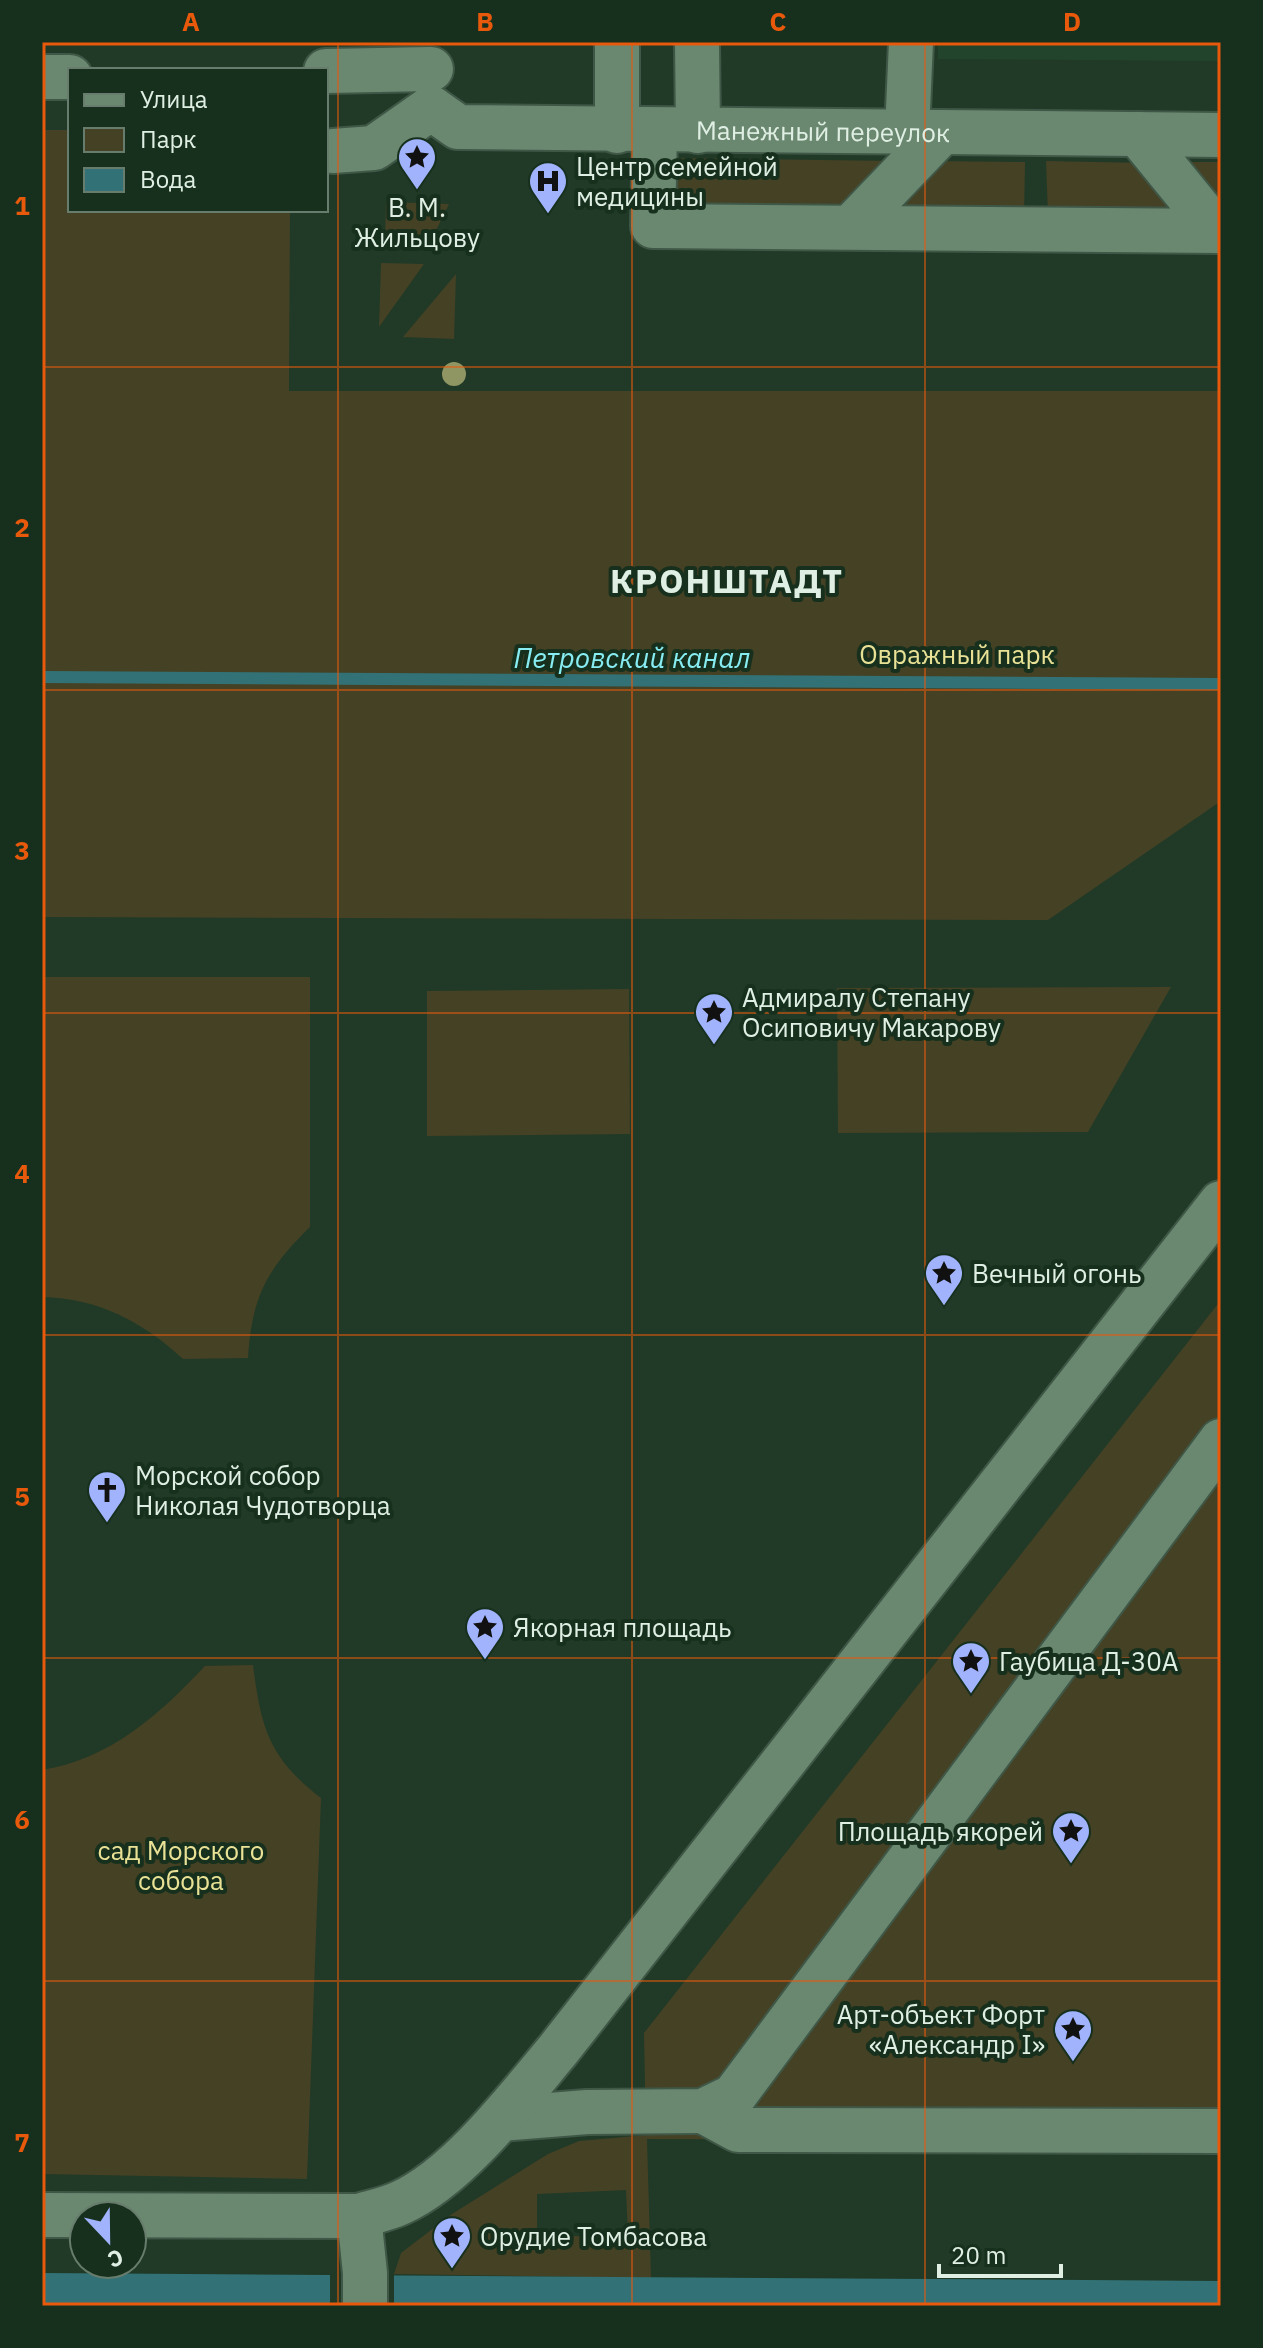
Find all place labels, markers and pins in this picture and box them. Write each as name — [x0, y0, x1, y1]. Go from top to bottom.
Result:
place icon: В. М. Жильцову — [396, 136, 438, 191]
place label: Центр семейной медицины — [576, 149, 778, 213]
hospital icon: Центр семейной медицины — [527, 160, 569, 215]
place label: В. М. Жильцову — [354, 190, 480, 254]
place label: Адмиралу Степану Осиповичу Макарову — [742, 980, 1001, 1044]
place icon: Адмиралу Степану Осиповичу Макарову — [693, 991, 735, 1046]
place icon: Вечный огонь — [923, 1252, 965, 1307]
place label: Вечный огонь — [972, 1256, 1142, 1290]
place label: Морской собор Николая Чудотворца — [135, 1458, 391, 1522]
church icon: Морской собор Николая Чудотворца — [86, 1469, 128, 1524]
place icon: Якорная площадь — [464, 1606, 506, 1661]
place label: Якорная площадь — [513, 1610, 732, 1644]
place icon: Гаубица Д-30А — [950, 1640, 992, 1695]
place label: Гаубица Д-30А — [999, 1644, 1179, 1678]
place icon: Площадь якорей — [1050, 1810, 1092, 1865]
place label: Площадь якорей — [838, 1814, 1043, 1848]
place label: Арт-объект Форт «Александр I» — [837, 1997, 1045, 2061]
place icon: Арт-объект Форт «Александр I» — [1052, 2008, 1094, 2063]
place icon: Орудие Томбасова — [431, 2215, 473, 2270]
place label: Орудие Томбасова — [480, 2219, 707, 2253]

